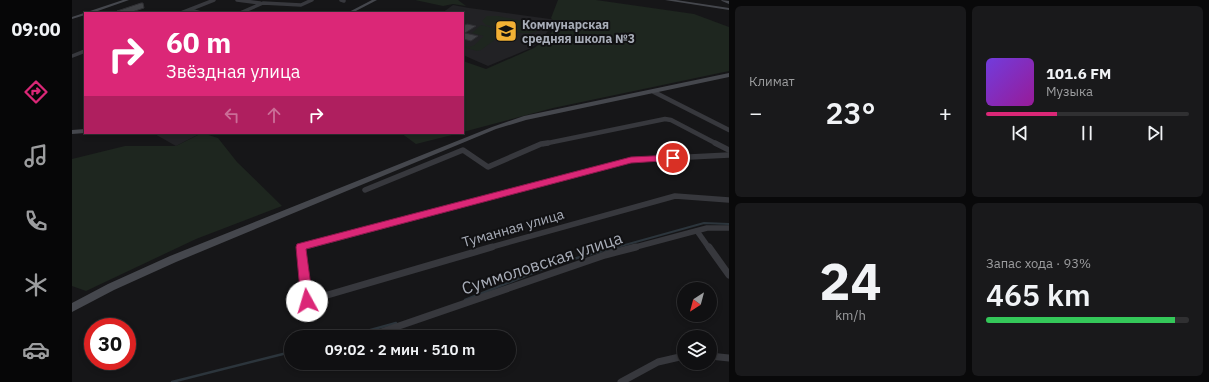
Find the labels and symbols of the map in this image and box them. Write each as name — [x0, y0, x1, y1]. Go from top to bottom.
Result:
place label: Коммунарская средняя школа №3 — [522, 17, 635, 46]
school or university icon: Коммунарская средняя школа №3 — [493, 18, 519, 44]
pin — [656, 141, 690, 175]
street label: Туманная улица — [460, 205, 567, 251]
street label: Суммоловская улица — [459, 227, 625, 299]
position arrow — [286, 280, 328, 322]
north arrow — [677, 282, 717, 322]
speed limit sign: 30 — [84, 318, 136, 370]

